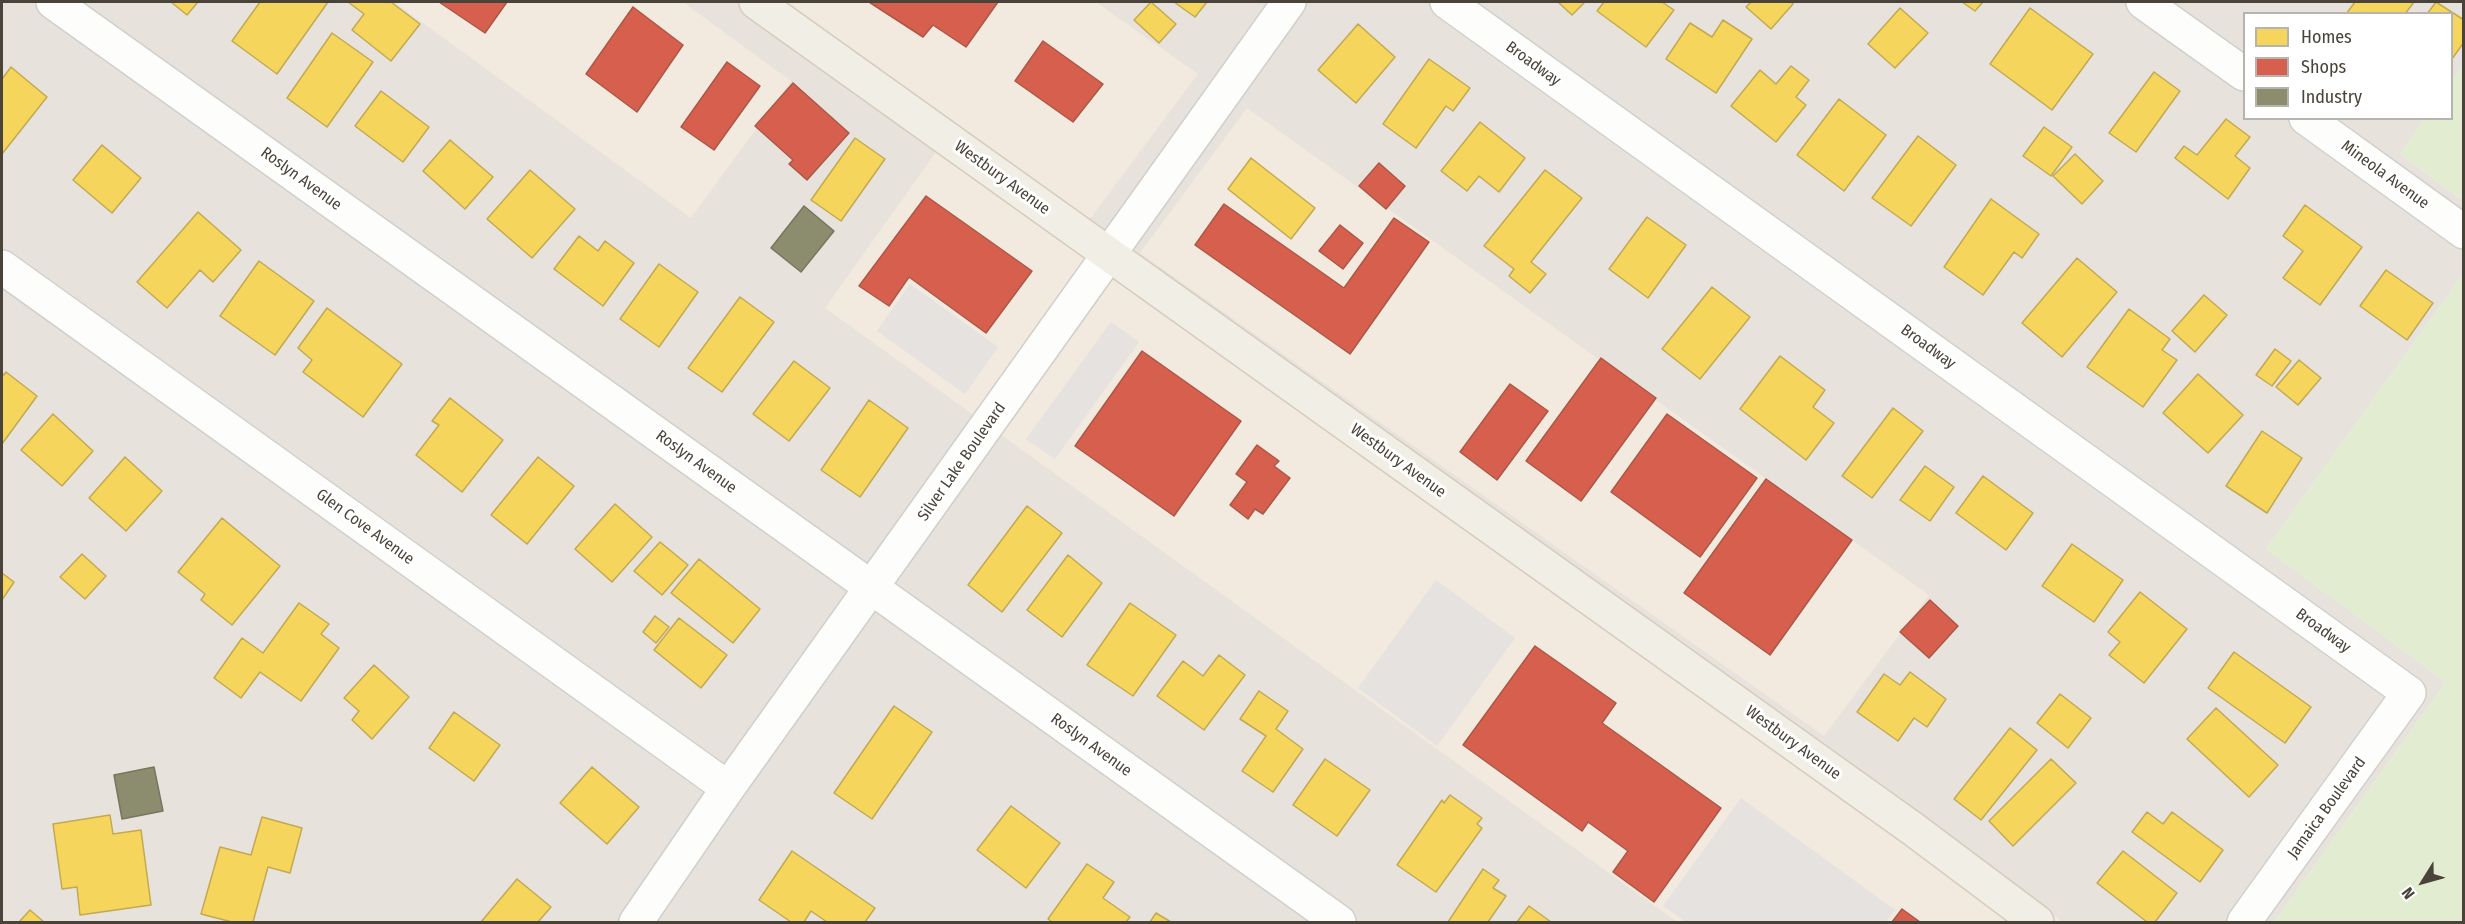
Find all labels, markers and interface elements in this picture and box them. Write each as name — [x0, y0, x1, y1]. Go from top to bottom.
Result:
legend — [2243, 12, 2453, 120]
text: Homes — [2301, 26, 2352, 48]
street label: Broadway — [1502, 38, 1564, 90]
text: Shops — [2301, 56, 2346, 78]
text: Industry — [2301, 86, 2362, 108]
street label: Westbury Avenue — [951, 137, 1053, 219]
street label: Mineola Avenue — [2337, 137, 2433, 213]
street label: Roslyn Avenue — [257, 143, 345, 215]
street label: Broadway — [1897, 321, 1959, 373]
street label: Silver Lake Boulevard — [914, 399, 1010, 525]
street label: Westbury Avenue — [1347, 420, 1449, 502]
street label: Roslyn Avenue — [652, 426, 740, 498]
street label: Glen Cove Avenue — [312, 485, 418, 569]
street label: Broadway — [2292, 605, 2354, 657]
street label: Westbury Avenue — [1742, 702, 1844, 784]
street label: Roslyn Avenue — [1047, 709, 1135, 781]
street label: Jamaica Boulevard — [2284, 754, 2370, 862]
north arrow — [2393, 852, 2453, 912]
text: N — [2398, 884, 2419, 903]

